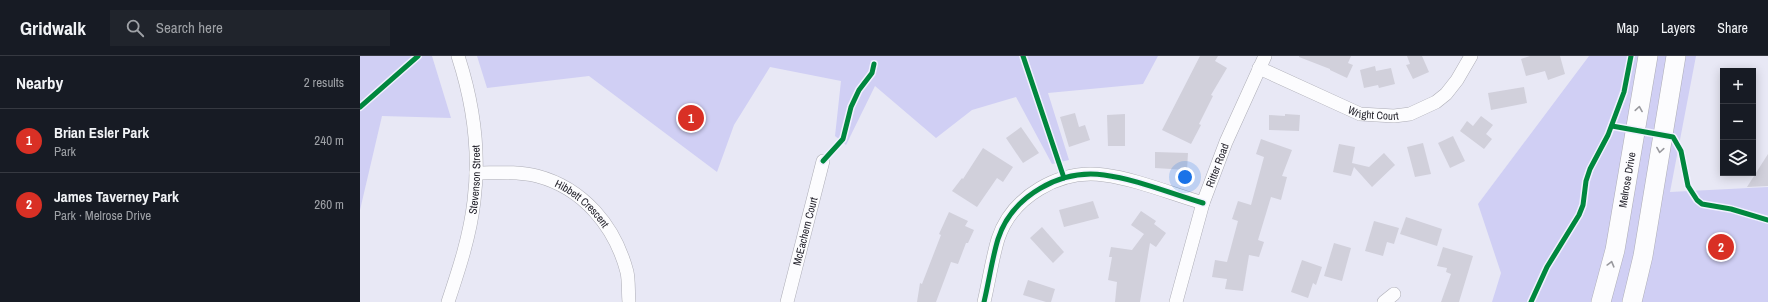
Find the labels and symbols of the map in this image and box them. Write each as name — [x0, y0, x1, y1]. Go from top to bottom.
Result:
street label: Wright Court — [1346, 102, 1400, 123]
pin: 1 — [678, 103, 704, 133]
one-way arrow — [1634, 106, 1643, 112]
street label: Ritter Road — [1203, 141, 1232, 189]
street label: Stevenson Street — [465, 144, 483, 215]
one-way arrow — [1656, 147, 1665, 153]
street label: Melrose Drive — [1615, 151, 1639, 209]
your location — [1175, 167, 1195, 187]
street label: Hibbett Crescent — [553, 176, 613, 231]
street label: McEachern Court — [790, 195, 821, 267]
pin: 2 — [1708, 232, 1734, 262]
one-way arrow — [1606, 261, 1615, 268]

